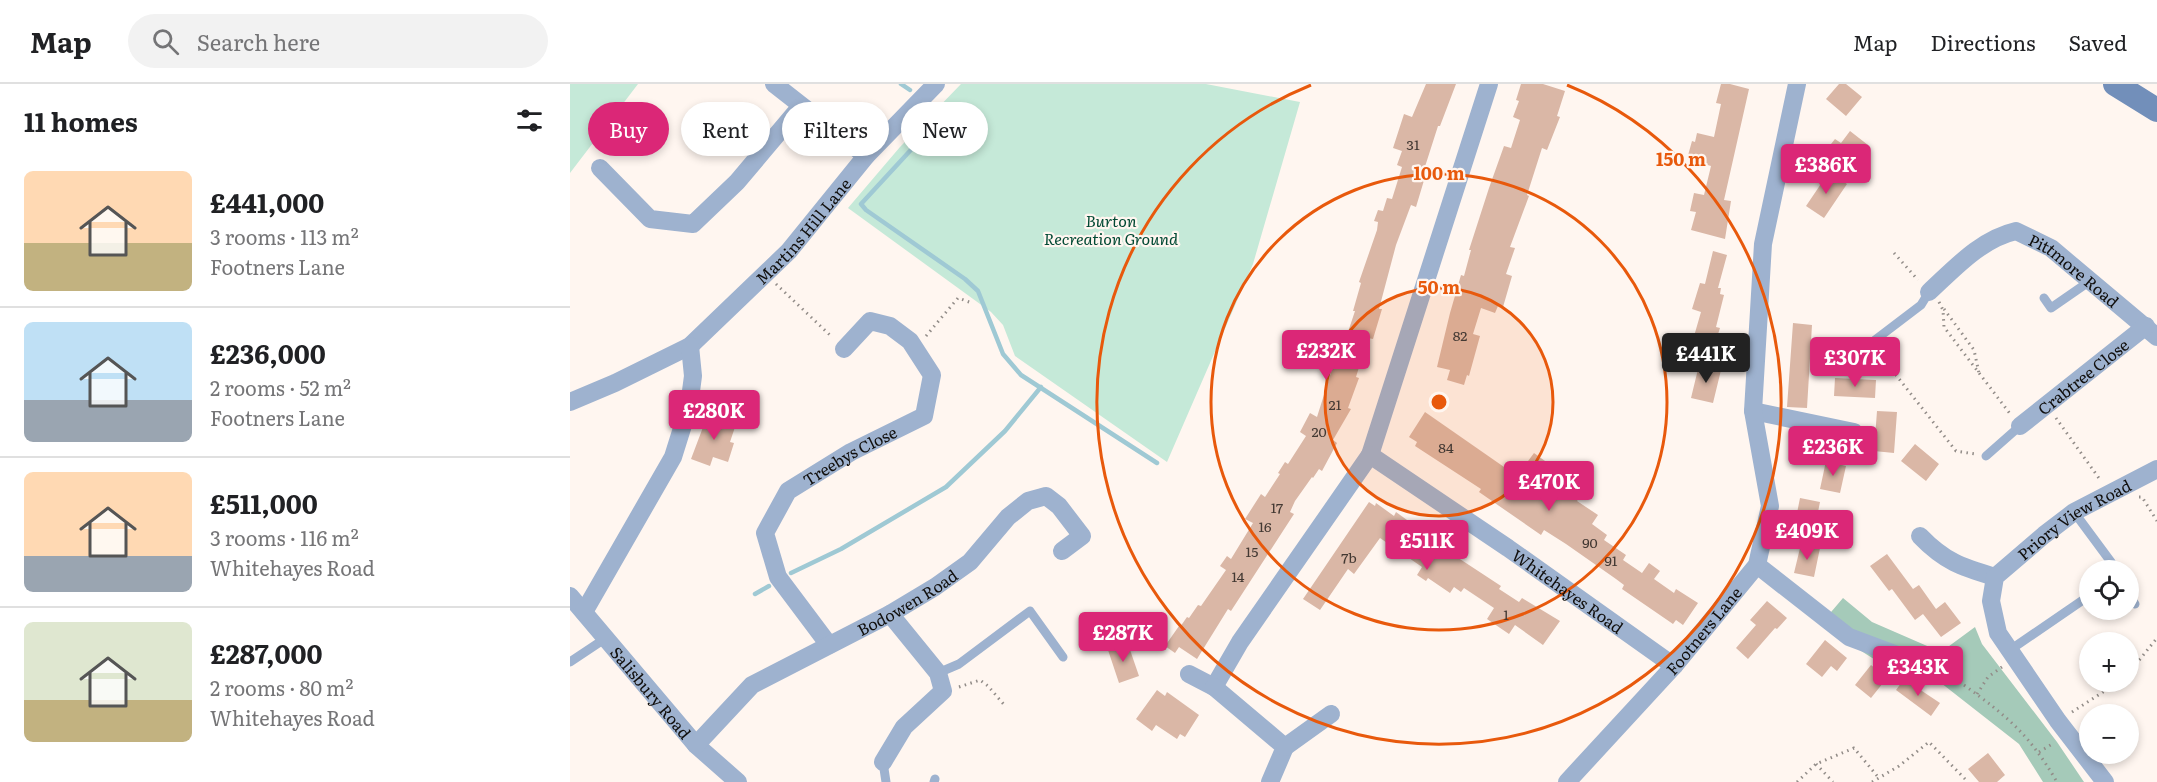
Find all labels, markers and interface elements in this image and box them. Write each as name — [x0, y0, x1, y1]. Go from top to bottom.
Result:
search box — [128, 14, 548, 68]
text: Map — [30, 20, 92, 62]
icon: search — [149, 25, 182, 58]
text: Search here — [197, 25, 320, 58]
text: Map — [1853, 26, 1898, 57]
text: Directions — [1931, 26, 2036, 57]
text: Saved — [2069, 26, 2127, 57]
text: 11 homes — [24, 101, 138, 140]
chip: Buy — [588, 102, 669, 156]
chip: Rent — [681, 102, 770, 156]
chip: Filters — [782, 102, 889, 156]
chip: New — [901, 102, 988, 156]
icon: filters — [513, 104, 546, 137]
house number: 31 — [1406, 134, 1420, 154]
pin: £386K — [1784, 144, 1868, 195]
text: 150 m — [1656, 145, 1706, 172]
text: £386K — [1795, 148, 1857, 178]
text: 100 m — [1413, 159, 1465, 186]
street label: Martins Hill Lane — [750, 172, 856, 289]
text: £441,000 — [210, 182, 324, 221]
icon: home — [72, 195, 144, 267]
park label: Burton Recreation Ground — [1044, 208, 1179, 250]
text: 3 rooms · 113 m² — [210, 221, 359, 251]
street label: Pittmore Road — [2025, 227, 2125, 313]
text: Footners Lane — [210, 251, 345, 281]
text: 50 m — [1418, 273, 1460, 300]
house number: 82 — [1453, 325, 1467, 345]
pin: £232K — [1284, 330, 1368, 381]
street label: Crabtree Close — [2032, 332, 2133, 420]
text: £236,000 — [210, 333, 326, 372]
pin: £441K — [1664, 333, 1748, 384]
text: £232K — [1296, 334, 1356, 364]
text: £441K — [1676, 337, 1736, 367]
pin: £307K — [1813, 337, 1897, 388]
text: £307K — [1824, 341, 1886, 371]
icon: home — [72, 346, 144, 418]
text: 2 rooms · 52 m² — [210, 372, 351, 402]
pin: £280K — [672, 390, 756, 441]
centre of rings — [1429, 392, 1449, 412]
text: £280K — [683, 394, 745, 424]
house number: 21 — [1329, 394, 1342, 414]
text: Footners Lane — [210, 402, 345, 432]
street label: Treebys Close — [798, 419, 901, 491]
house number: 20 — [1311, 421, 1327, 441]
pin: £236K — [1791, 426, 1875, 477]
text: £236K — [1802, 430, 1864, 460]
house number: 84 — [1438, 437, 1454, 457]
pin: £470K — [1507, 461, 1591, 512]
text: £470K — [1518, 465, 1580, 495]
street label: Priory View Road — [2012, 473, 2135, 565]
text: £511,000 — [210, 483, 318, 522]
icon: home — [72, 496, 144, 568]
house number: 17 — [1271, 497, 1283, 517]
pin: £409K — [1765, 510, 1849, 561]
text: £409K — [1775, 514, 1839, 544]
house number: 16 — [1258, 516, 1272, 536]
pin: £511K — [1385, 520, 1469, 571]
text: 3 rooms · 116 m² — [210, 522, 359, 552]
text: £511K — [1399, 524, 1455, 554]
house number: 90 — [1582, 532, 1598, 552]
house number: 15 — [1246, 541, 1258, 561]
street label: Whitehayes Road — [1507, 543, 1629, 639]
house number: 7b — [1341, 547, 1357, 567]
house number: 91 — [1604, 550, 1618, 570]
text: Whitehayes Road — [210, 552, 375, 582]
map controls — [2079, 560, 2139, 764]
button: locate — [2079, 560, 2139, 620]
street label: Bodowen Road — [853, 563, 962, 641]
house number: 14 — [1232, 566, 1245, 586]
street label: Footners Lane — [1660, 581, 1747, 680]
house number: 1 — [1503, 604, 1509, 624]
pin: £287K — [1081, 612, 1165, 663]
text: £287K — [1093, 616, 1153, 646]
button: + — [2079, 632, 2139, 692]
text: £287,000 — [210, 633, 322, 672]
street label: Salisbury Road — [605, 641, 698, 744]
icon: home — [72, 646, 144, 718]
pin: £343K — [1876, 646, 1960, 697]
text: £343K — [1887, 650, 1949, 680]
text: 2 rooms · 80 m² — [210, 672, 353, 702]
text: Whitehayes Road — [210, 702, 375, 732]
button: − — [2079, 704, 2139, 764]

